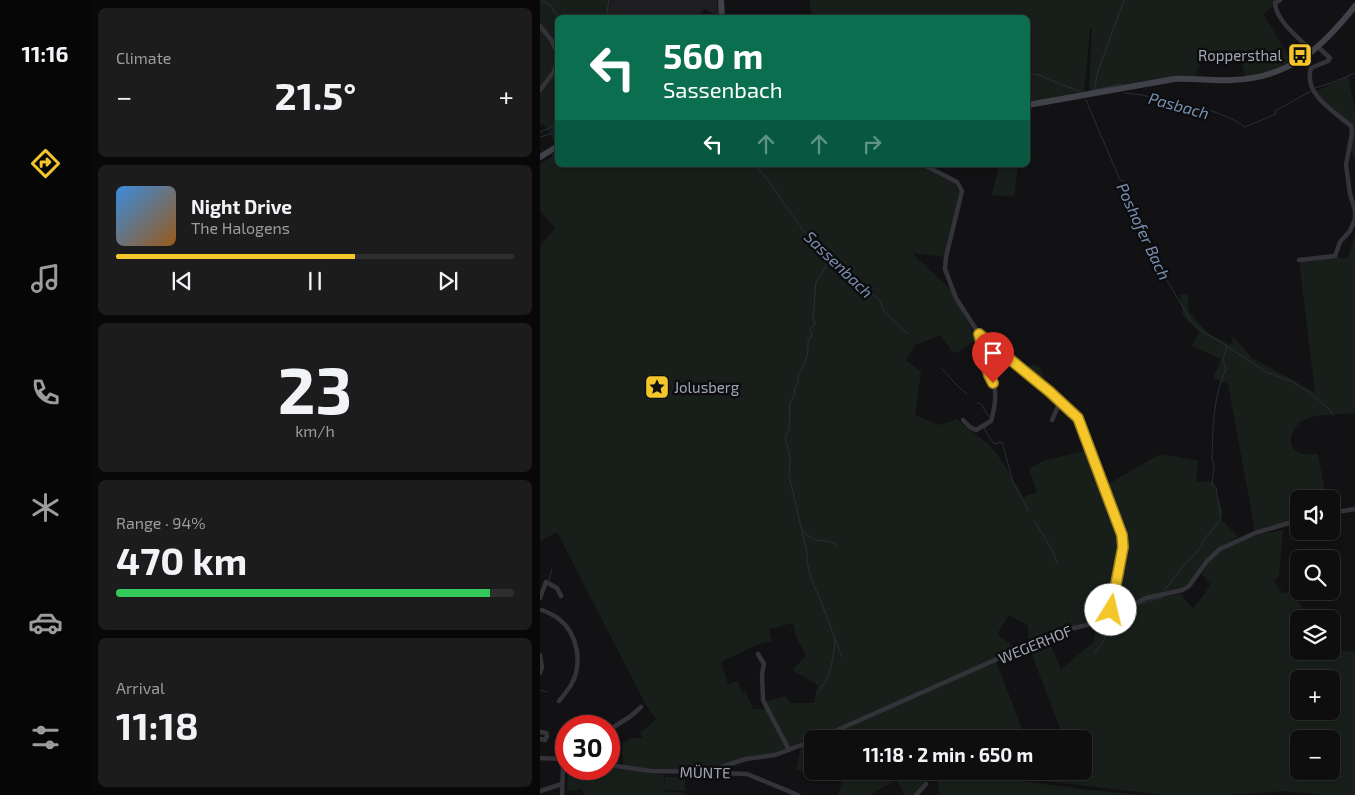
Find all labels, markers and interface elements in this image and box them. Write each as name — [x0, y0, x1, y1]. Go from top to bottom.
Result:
text: 560 m — [663, 34, 763, 76]
icon: left — [580, 35, 645, 100]
text: 11:16 — [21, 40, 69, 66]
bus stop icon: Roppersthal — [1287, 42, 1313, 68]
place label: Roppersthal — [1198, 46, 1283, 64]
text: Climate — [116, 48, 171, 67]
text: 21.5° — [275, 72, 356, 118]
text: Sassenbach — [663, 76, 783, 102]
text: − — [116, 79, 132, 113]
text: + — [499, 79, 514, 113]
water label: Pasbach — [1147, 88, 1211, 122]
icon: left — [699, 130, 727, 158]
icon: ahead — [752, 130, 780, 158]
icon: ahead — [805, 130, 833, 158]
icon: right — [858, 130, 886, 158]
icon: directions — [28, 146, 63, 181]
water label: Poshofer Bach — [1113, 179, 1175, 283]
text: Night Drive — [191, 195, 292, 218]
text: The Halogens — [191, 218, 290, 237]
water label: Sassenbach — [801, 227, 877, 301]
icon: music — [28, 261, 63, 296]
icon: previous — [168, 267, 196, 295]
icon: pause — [301, 267, 329, 295]
icon: next — [434, 267, 462, 295]
pin — [972, 332, 1014, 383]
icon: arrive — [979, 339, 1007, 367]
text: 23 — [278, 349, 352, 427]
place icon: Jolusberg — [644, 374, 670, 400]
icon: phone — [28, 375, 63, 410]
place label: Jolusberg — [674, 378, 740, 396]
text: km/h — [295, 421, 335, 440]
icon: climate — [28, 490, 63, 525]
map controls — [1290, 490, 1340, 780]
button: sound — [1290, 490, 1340, 540]
text: Range · 94% — [116, 513, 206, 532]
text: 470 km — [116, 537, 247, 583]
button: search — [1290, 550, 1340, 600]
position arrow — [1084, 583, 1136, 635]
icon: car — [28, 605, 63, 640]
button: layers — [1290, 610, 1340, 660]
street label: WEGERHOF — [996, 621, 1074, 667]
button: + — [1290, 670, 1340, 720]
text: Arrival — [116, 678, 165, 697]
text: 11:18 — [116, 702, 199, 748]
speed limit sign: 30 — [555, 715, 620, 780]
icon: filters — [28, 720, 63, 755]
button: − — [1290, 730, 1340, 780]
text: 11:18 · 2 min · 650 m — [863, 743, 1033, 766]
street label: MÜNTE — [679, 763, 731, 781]

